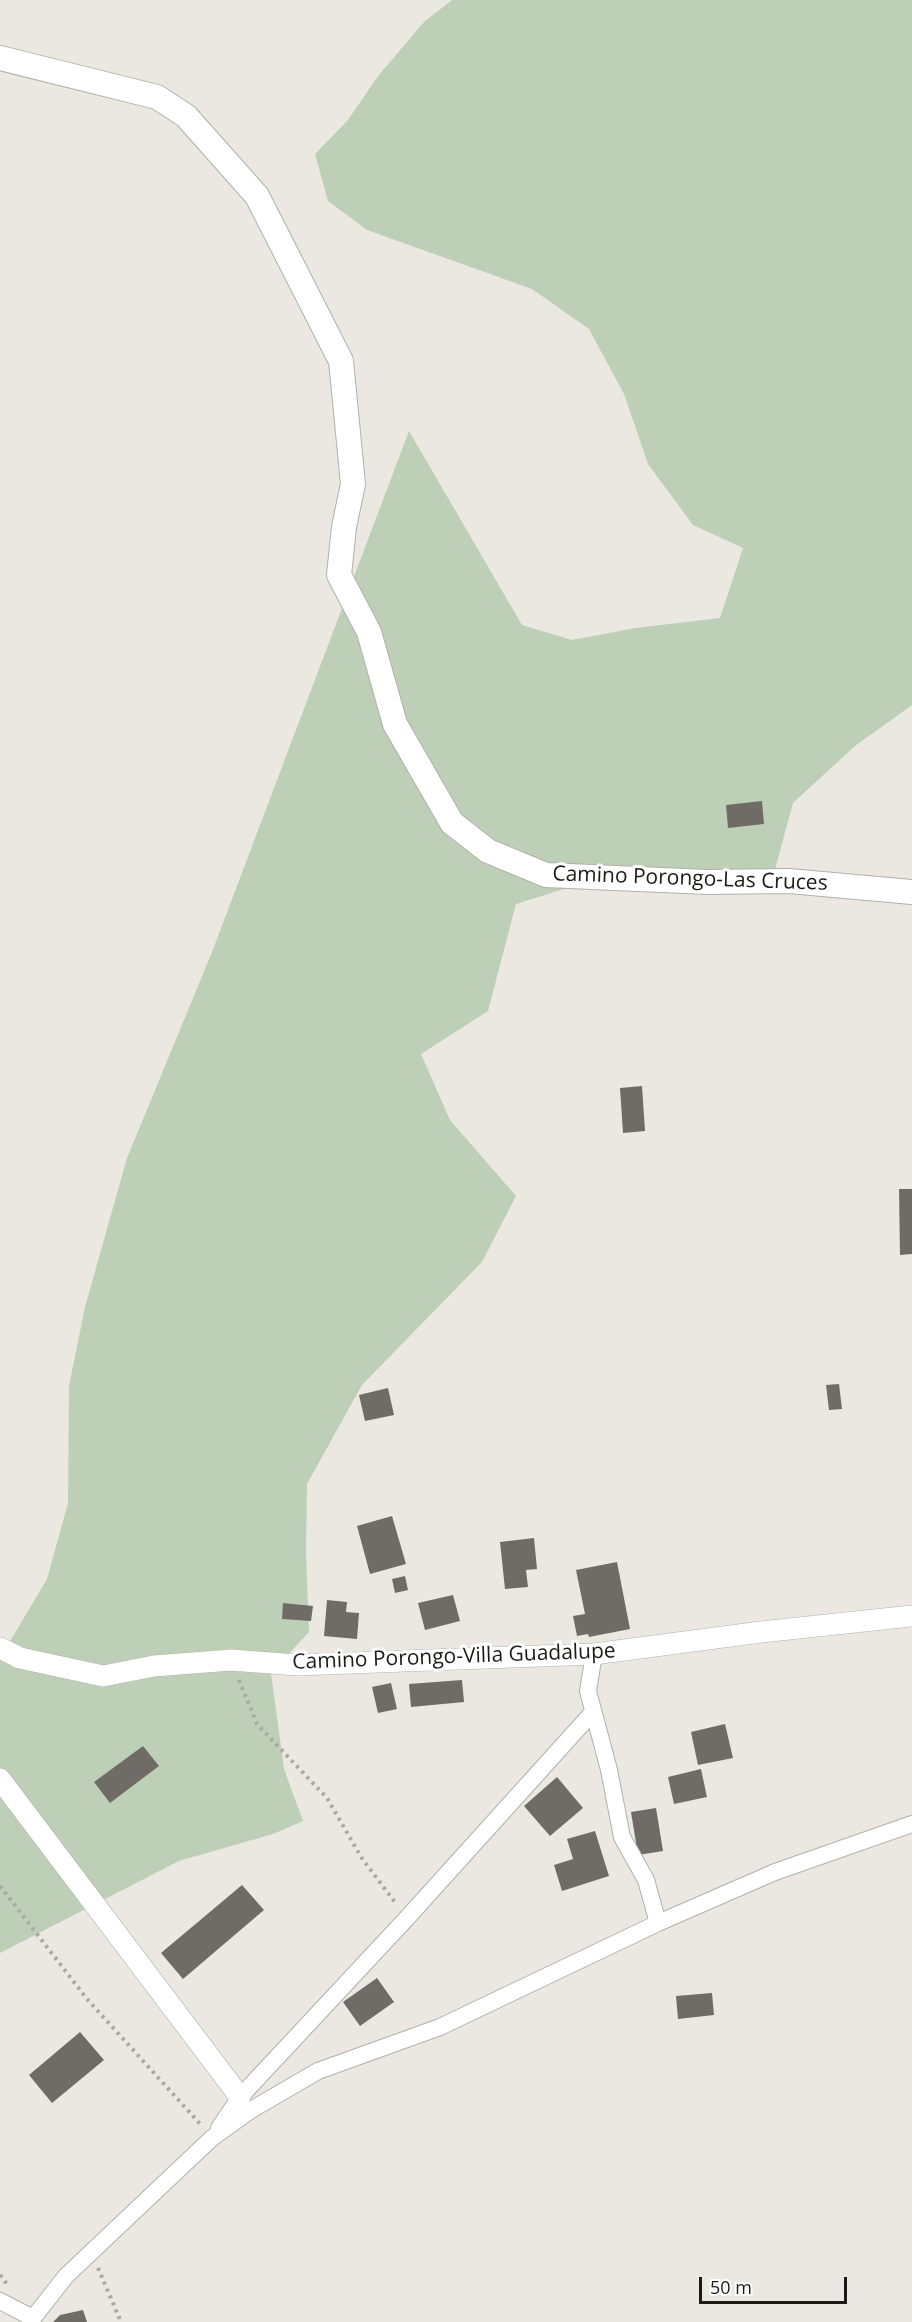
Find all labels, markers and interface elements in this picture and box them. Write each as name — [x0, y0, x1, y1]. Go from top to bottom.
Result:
street label: Camino Porongo-Las Cruces — [552, 862, 828, 896]
street label: Camino Porongo-Villa Guadalupe — [292, 1639, 616, 1675]
scale bar — [702, 2265, 850, 2303]
text: 50 m — [710, 2275, 752, 2299]

